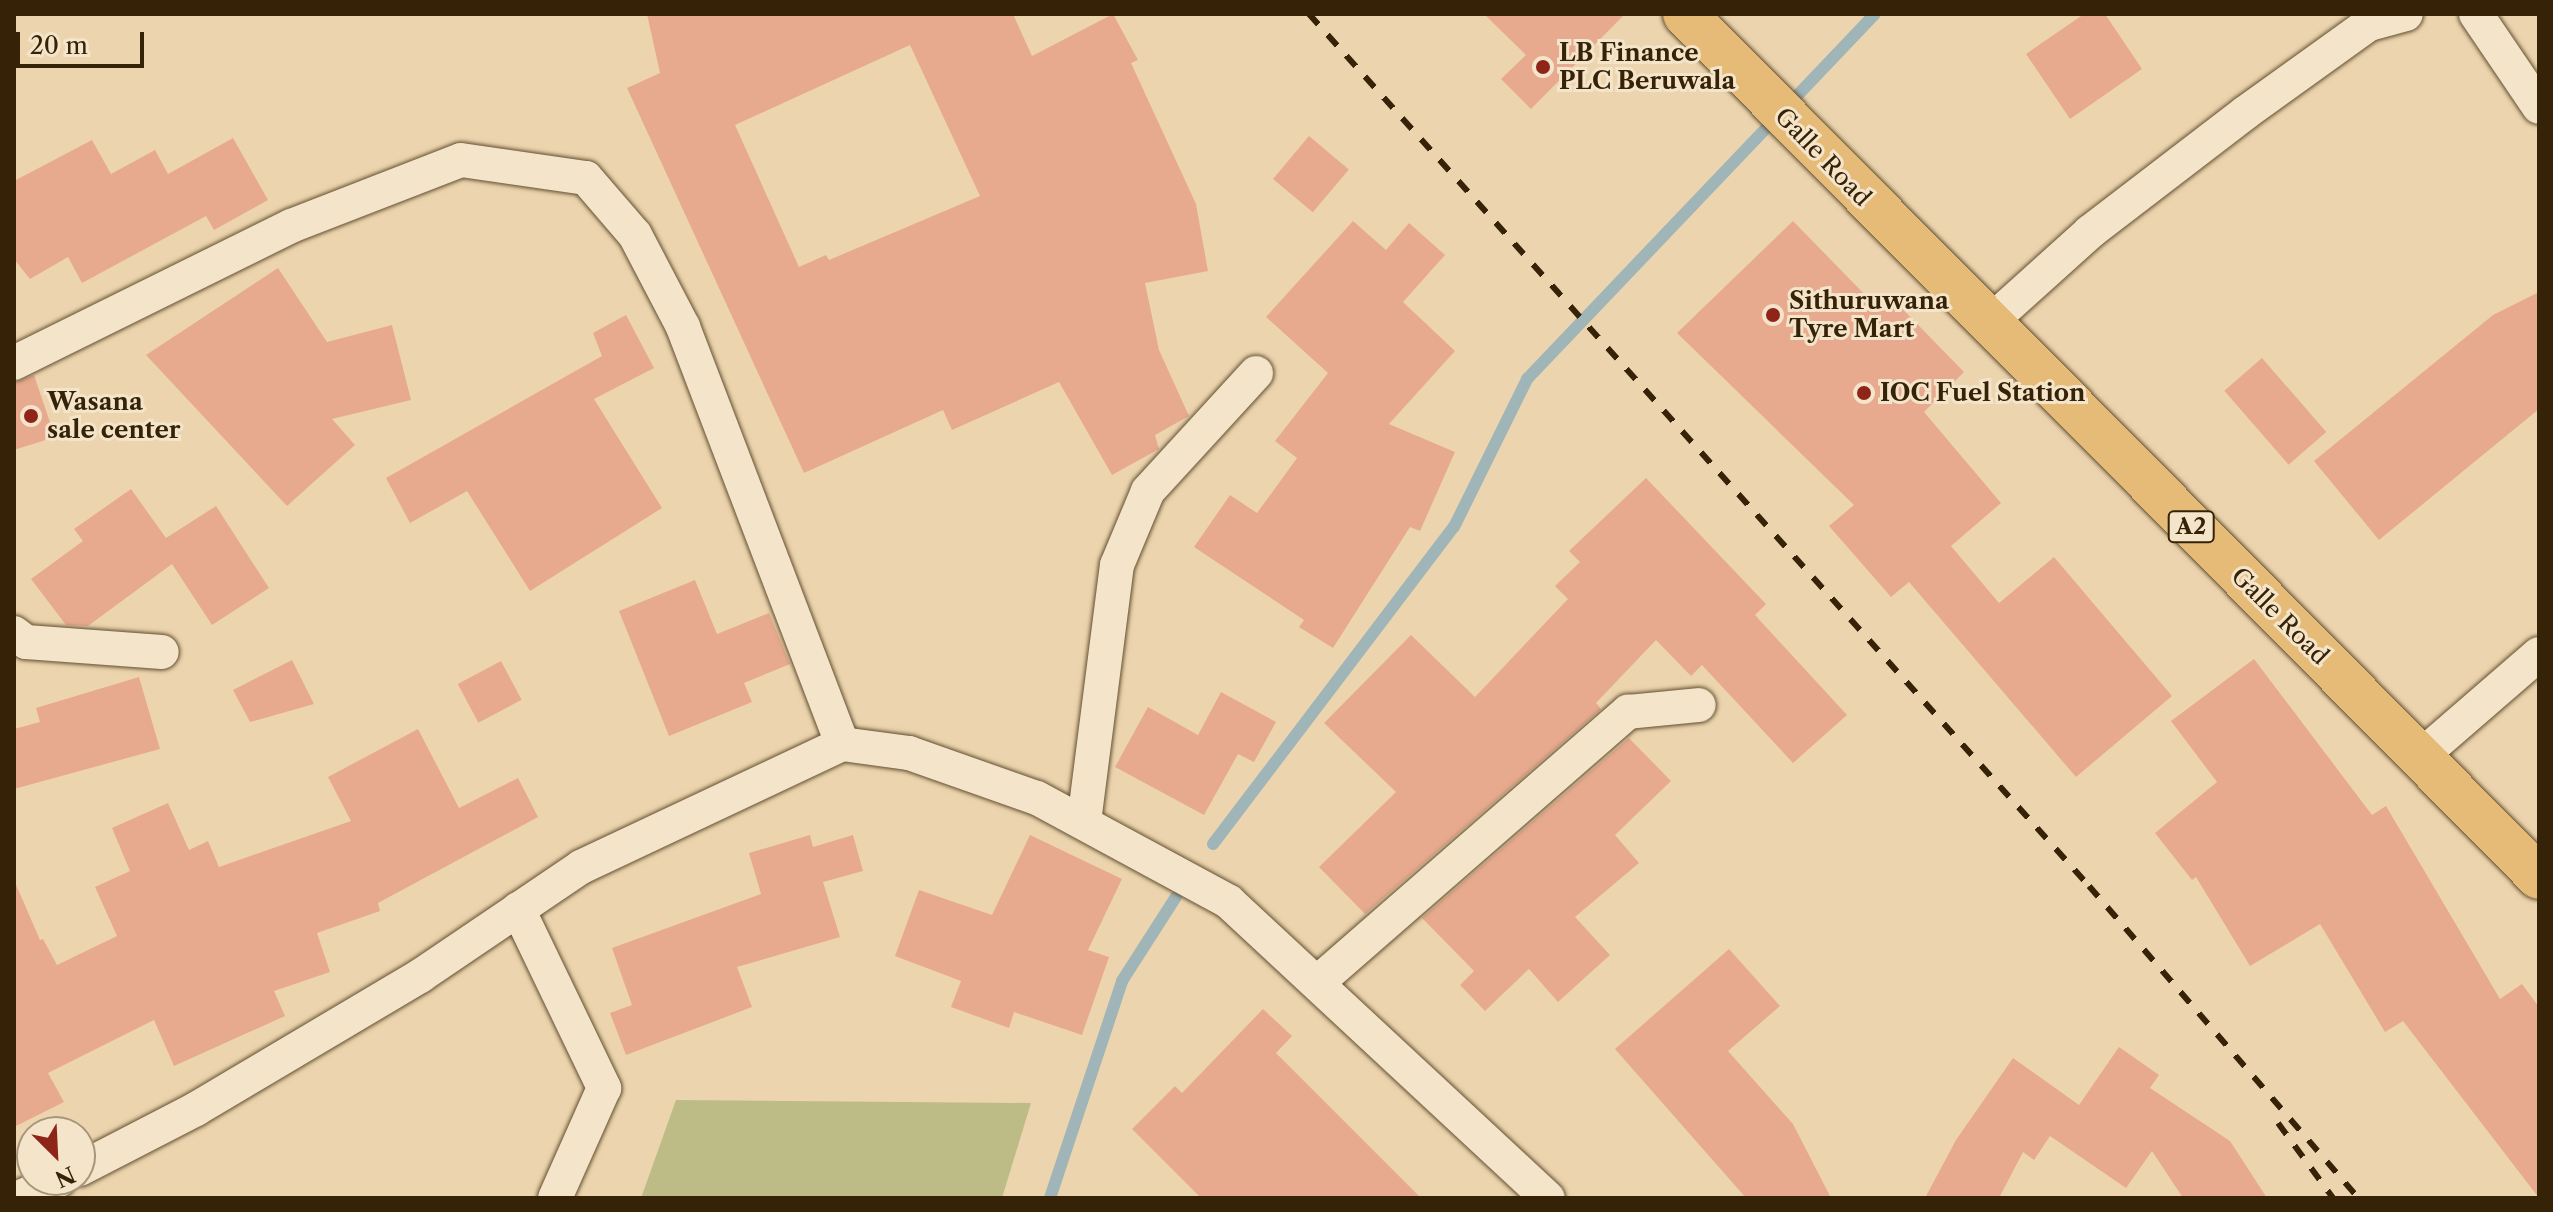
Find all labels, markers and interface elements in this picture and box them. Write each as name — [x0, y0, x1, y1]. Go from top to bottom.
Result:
scale bar — [20, 16, 148, 66]
text: 20 m — [30, 31, 88, 60]
place label: LB Finance PLC Beruwala — [1559, 39, 1735, 95]
marker: LB Finance PLC Beruwala — [1534, 58, 1552, 76]
street label: Galle Road — [1769, 102, 1877, 212]
place label: Sithuruwana Tyre Mart — [1789, 287, 1949, 343]
marker: Sithuruwana Tyre Mart — [1764, 306, 1782, 324]
place label: IOC Fuel Station — [1880, 379, 2086, 407]
marker: IOC Fuel Station — [1855, 384, 1873, 402]
place label: Wasana sale center — [47, 388, 180, 444]
marker: Wasana sale center — [22, 407, 40, 425]
road number: A2 — [2167, 509, 2215, 545]
street label: Galle Road — [2225, 561, 2335, 671]
north arrow — [16, 1116, 96, 1196]
text: N — [51, 1160, 79, 1193]

